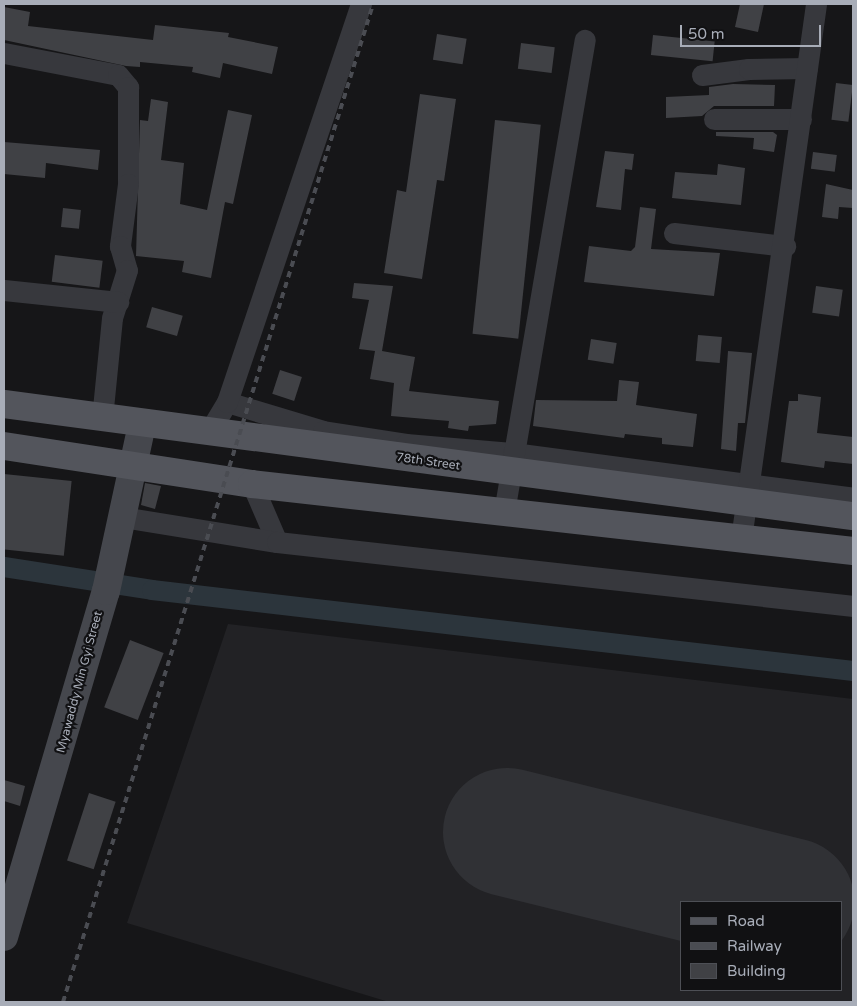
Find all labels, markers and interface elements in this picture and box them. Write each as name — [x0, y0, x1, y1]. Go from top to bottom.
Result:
scale bar — [682, 15, 823, 47]
text: 50 m — [688, 25, 725, 43]
street label: 78th Street — [395, 450, 461, 474]
street label: Myawaddy Min Gyi Street — [54, 610, 106, 754]
legend — [680, 901, 842, 991]
text: Road — [727, 912, 765, 930]
text: Railway — [727, 937, 782, 955]
text: Building — [727, 962, 786, 980]

